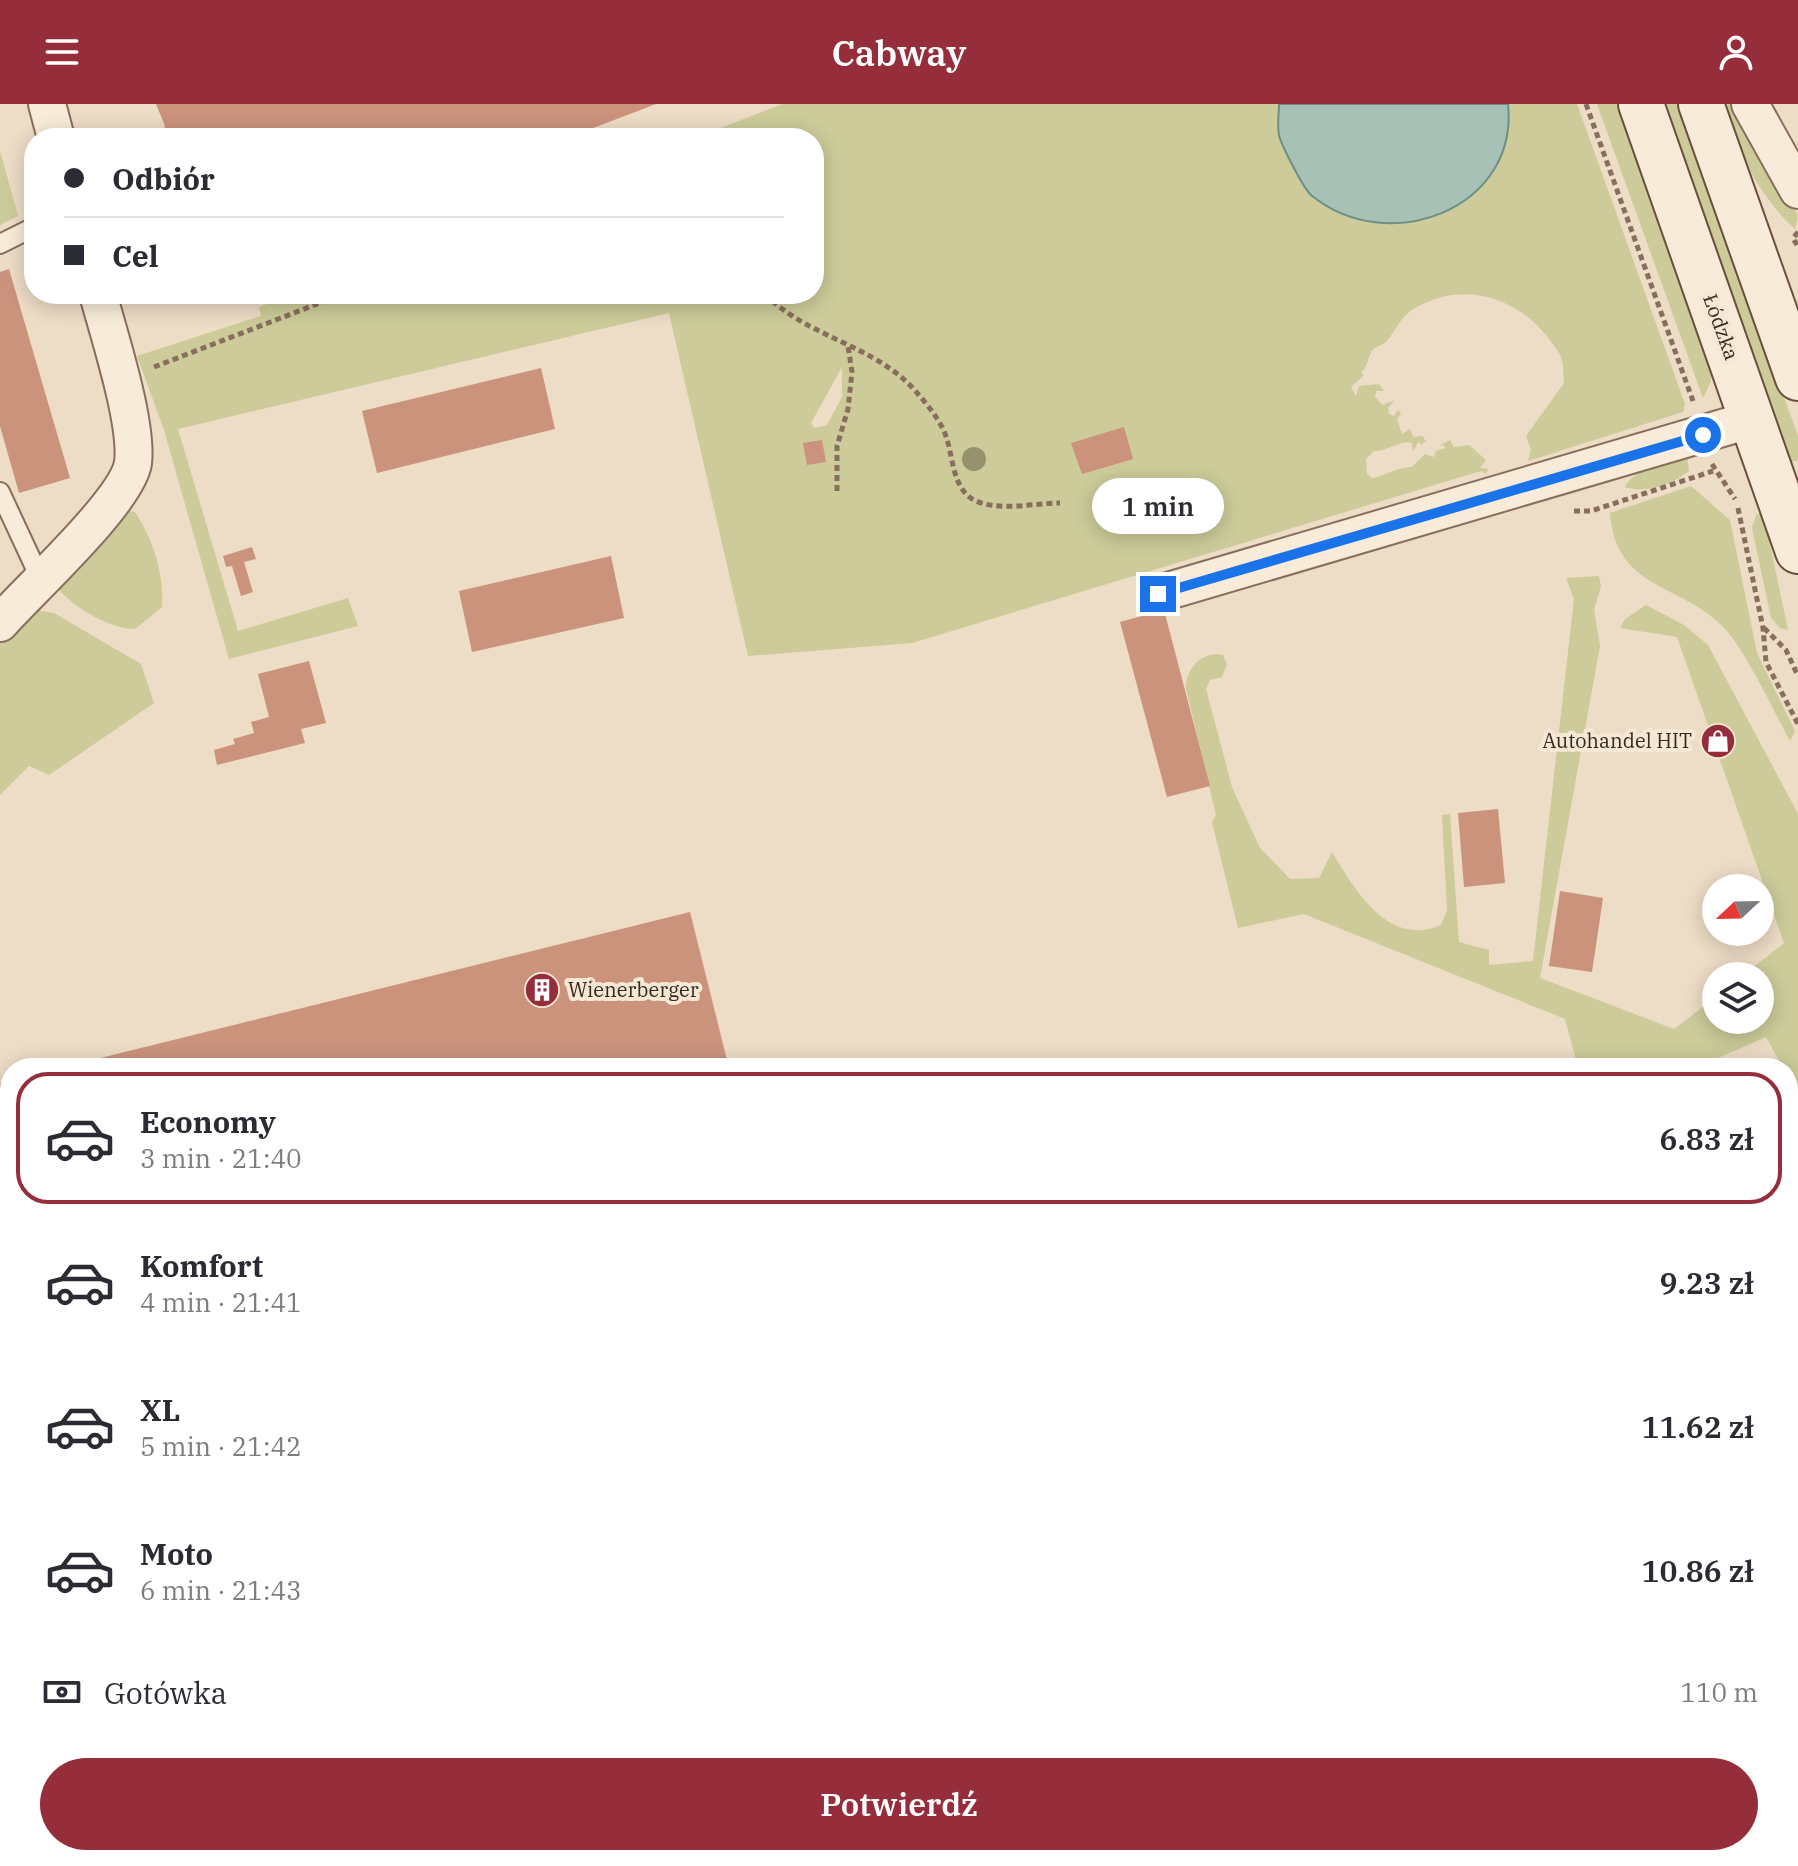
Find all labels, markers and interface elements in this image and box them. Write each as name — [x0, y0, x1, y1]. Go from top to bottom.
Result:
text: Cabway — [832, 29, 966, 76]
icon: menu — [40, 30, 84, 74]
icon: person — [1714, 30, 1758, 74]
text: Odbiór — [112, 159, 215, 198]
text: Cel — [112, 236, 158, 275]
street label: Łódzka — [1697, 290, 1746, 364]
route start — [1685, 417, 1721, 453]
callout: 1 min — [1092, 478, 1224, 534]
text: 1 min — [1122, 489, 1194, 523]
route end — [1140, 576, 1176, 612]
shop icon: Autohandel HIT — [1699, 722, 1737, 760]
place label: Autohandel HIT — [1543, 727, 1692, 754]
north arrow — [1702, 874, 1774, 946]
map controls — [1702, 874, 1774, 1034]
button: layers — [1702, 962, 1774, 1034]
building icon: Wienerberger — [523, 971, 561, 1009]
place label: Wienerberger — [568, 976, 699, 1003]
icon: car — [44, 1102, 116, 1174]
text: Economy — [140, 1102, 276, 1141]
text: 6.83 zł — [1660, 1119, 1754, 1158]
text: 3 min · 21:40 — [140, 1141, 302, 1175]
icon: car — [44, 1246, 116, 1318]
text: Komfort — [140, 1246, 263, 1285]
text: 9.23 zł — [1660, 1263, 1754, 1302]
text: 4 min · 21:41 — [140, 1285, 302, 1319]
icon: car — [44, 1390, 116, 1462]
text: XL — [140, 1390, 180, 1429]
text: 11.62 zł — [1642, 1407, 1754, 1446]
text: 5 min · 21:42 — [140, 1429, 302, 1463]
icon: car — [44, 1534, 116, 1606]
text: Moto — [140, 1534, 213, 1573]
text: 10.86 zł — [1642, 1551, 1754, 1590]
text: 6 min · 21:43 — [140, 1573, 302, 1607]
icon: cash — [40, 1670, 84, 1714]
text: Gotówka — [104, 1673, 227, 1712]
text: 110 m — [1680, 1675, 1758, 1709]
button: Potwierdź — [40, 1758, 1758, 1850]

